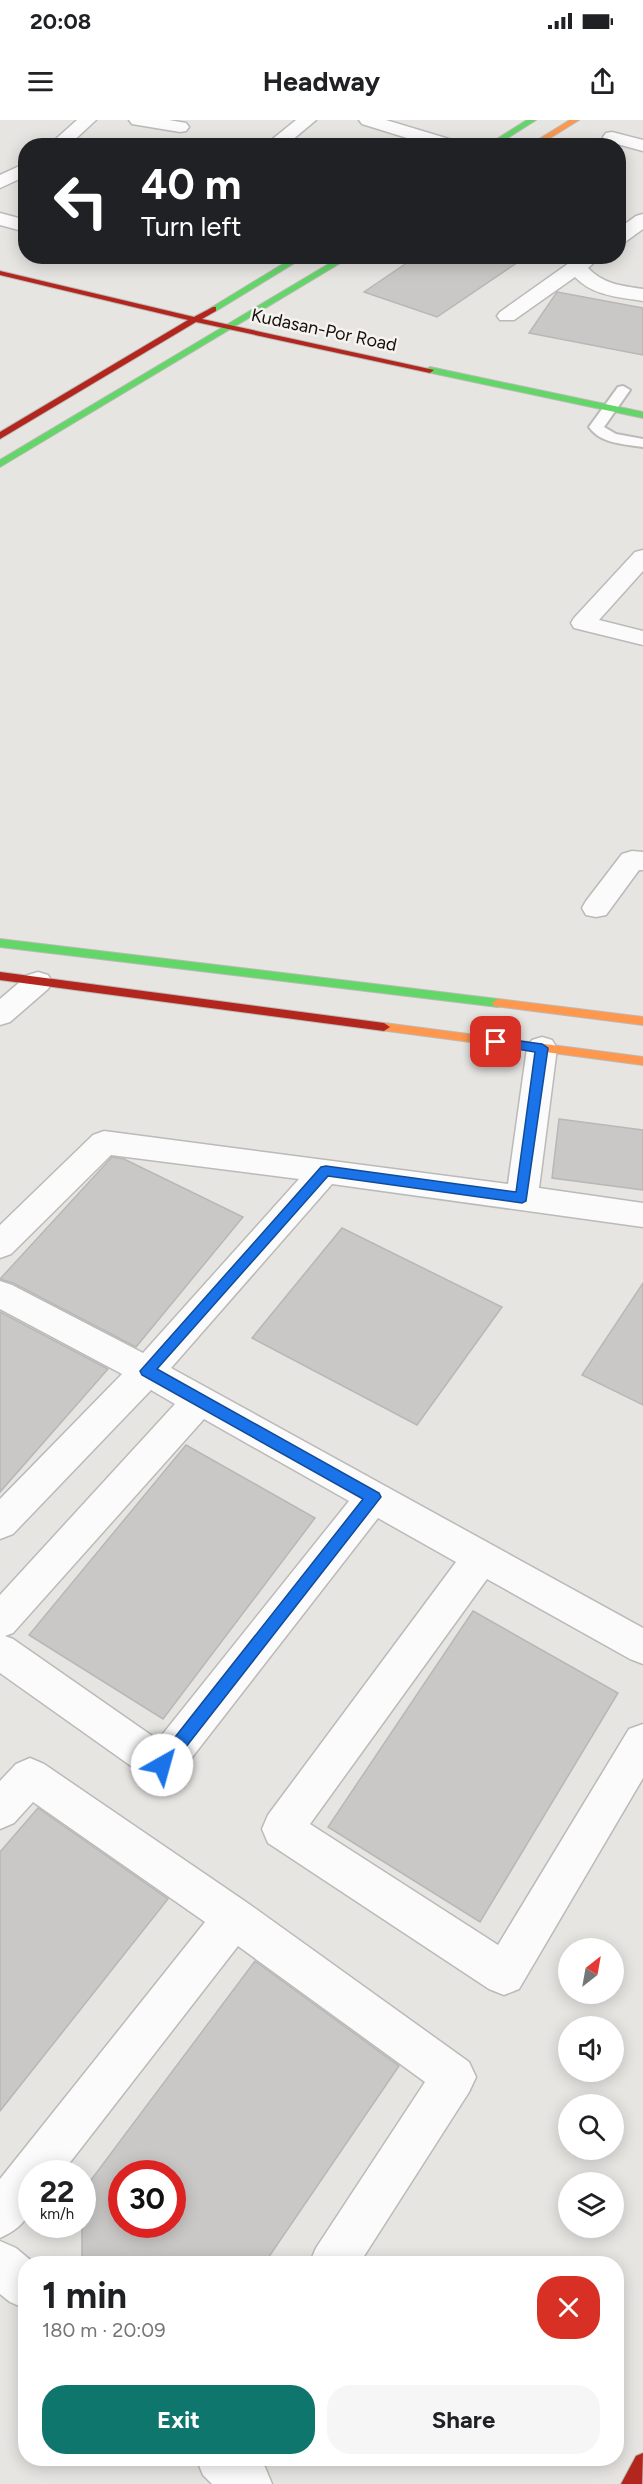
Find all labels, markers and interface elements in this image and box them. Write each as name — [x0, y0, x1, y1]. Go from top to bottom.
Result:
text: 20:08 — [30, 8, 91, 35]
icon: menu — [24, 65, 57, 98]
text: Headway — [263, 65, 380, 98]
icon: share — [586, 65, 619, 98]
text: 40 m — [141, 159, 241, 210]
icon: left — [42, 162, 120, 240]
text: Turn left — [141, 210, 241, 243]
street label: Kudasan-Por Road — [249, 304, 399, 356]
pin — [470, 1016, 521, 1067]
icon: arrive — [479, 1025, 512, 1058]
position arrow — [130, 1733, 194, 1797]
north arrow — [558, 1938, 624, 2004]
map controls — [558, 1938, 624, 2238]
button: sound — [558, 2016, 624, 2082]
button: search — [558, 2094, 624, 2160]
speed limit sign: 30 — [108, 2160, 186, 2238]
button: layers — [558, 2172, 624, 2238]
text: 22 — [40, 2173, 74, 2210]
text: km/h — [40, 2205, 74, 2223]
text: 1 min — [42, 2274, 127, 2317]
button: close — [537, 2276, 600, 2339]
text: 180 m · 20:09 — [42, 2318, 165, 2342]
button: Exit — [42, 2385, 315, 2454]
button: Share — [327, 2385, 600, 2454]

